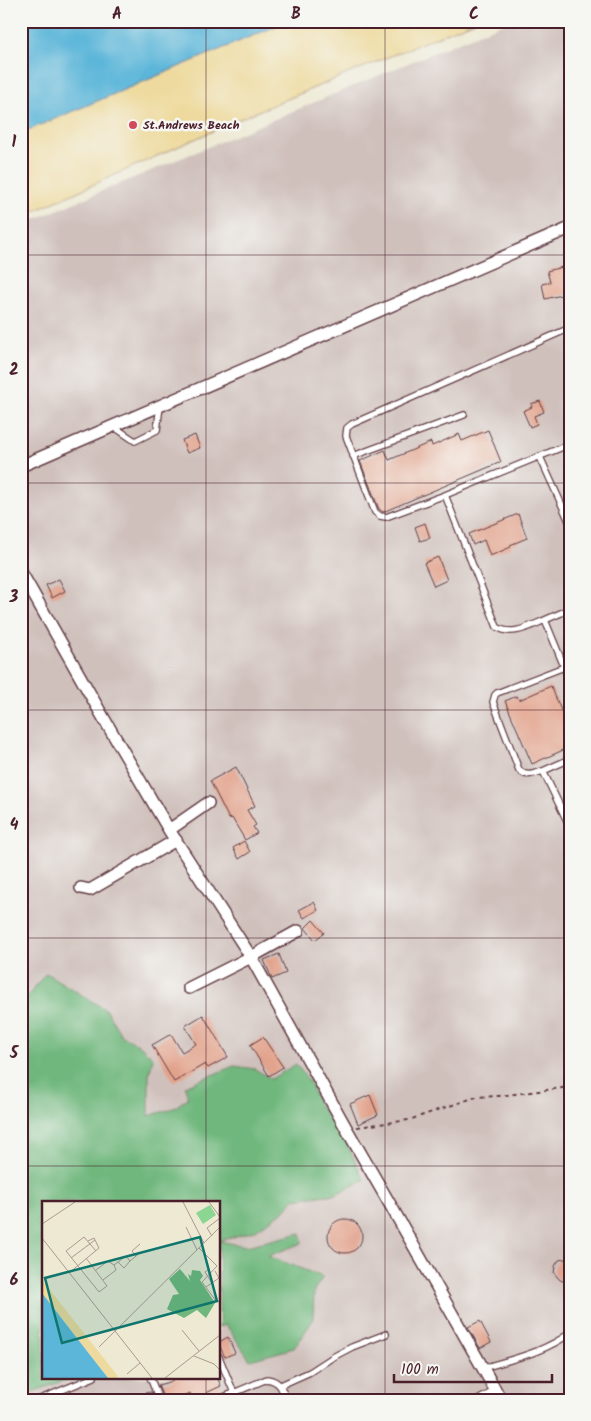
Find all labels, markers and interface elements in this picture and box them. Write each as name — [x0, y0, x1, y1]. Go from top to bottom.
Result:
text: A — [112, 2, 122, 27]
text: B — [291, 2, 301, 27]
text: C — [469, 2, 479, 27]
place label: St.Andrews Beach — [143, 116, 240, 135]
marker: St.Andrews Beach — [127, 119, 139, 131]
text: 1 — [12, 130, 17, 155]
text: 2 — [9, 358, 19, 383]
text: 3 — [9, 585, 19, 610]
text: 4 — [10, 813, 19, 838]
text: 5 — [9, 1041, 20, 1066]
inset map — [42, 1201, 220, 1378]
text: 6 — [10, 1268, 19, 1293]
scale bar — [394, 1351, 551, 1383]
text: 100 m — [401, 1358, 439, 1382]

